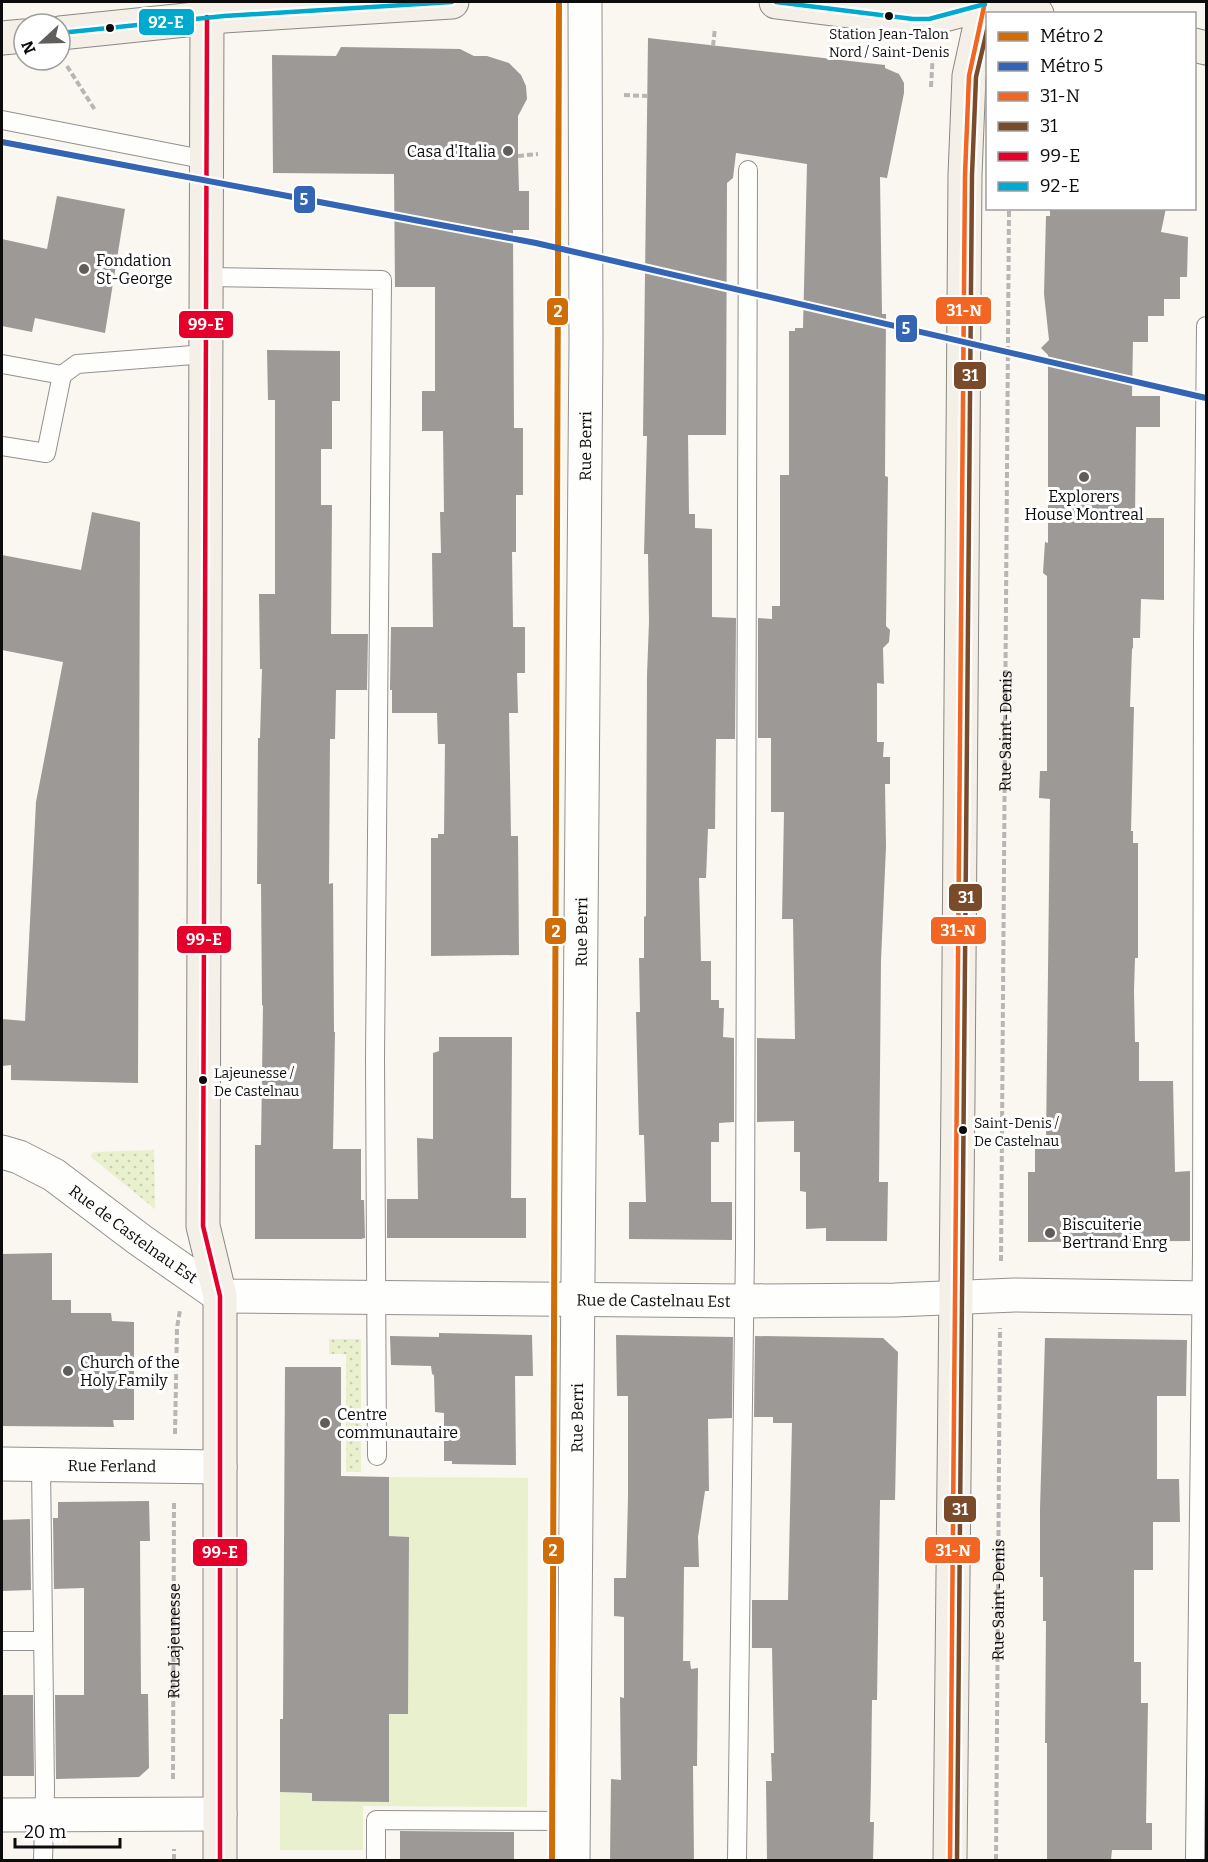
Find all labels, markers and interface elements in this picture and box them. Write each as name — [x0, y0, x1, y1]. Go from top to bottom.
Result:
line badge: 92-E — [138, 8, 195, 36]
marker: Station Jean-Talon Nord / Saint-Denis — [883, 10, 895, 22]
north arrow — [12, 12, 72, 72]
legend — [986, 12, 1196, 210]
text: 92-E — [148, 13, 184, 32]
unlabelled marker — [104, 22, 116, 34]
text: Métro 2 — [1040, 25, 1103, 47]
place label: Station Jean-Talon Nord / Saint-Denis — [829, 26, 949, 61]
text: N — [17, 38, 40, 57]
text: Métro 5 — [1040, 55, 1103, 77]
text: 31-N — [1040, 85, 1080, 107]
text: 31 — [1040, 115, 1058, 137]
place label: Casa d'Italia — [407, 142, 496, 161]
marker: Casa d'Italia — [501, 144, 515, 158]
text: 99-E — [1040, 145, 1081, 167]
text: 92-E — [1040, 175, 1080, 197]
line badge: 5 — [293, 185, 316, 214]
text: 5 — [300, 190, 309, 209]
place label: Fondation St-George — [96, 251, 172, 288]
marker: Fondation St-George — [77, 262, 91, 276]
line badge: 31-N — [935, 296, 992, 325]
line badge: 2 — [546, 297, 569, 326]
text: 31-N — [946, 301, 982, 320]
text: 2 — [553, 302, 563, 321]
line badge: 99-E — [178, 310, 234, 339]
line badge: 5 — [895, 314, 918, 343]
text: 99-E — [188, 315, 224, 334]
text: 5 — [902, 319, 911, 338]
line badge: 31 — [953, 361, 987, 390]
text: 31 — [962, 366, 978, 385]
street label: Rue Berri — [576, 411, 595, 481]
marker: Explorers House Montreal — [1077, 470, 1091, 484]
place label: Explorers House Montreal — [1024, 487, 1144, 524]
street label: Rue Saint-Denis — [996, 670, 1015, 792]
line badge: 31 — [948, 883, 983, 912]
text: 31 — [958, 888, 974, 907]
street label: Rue Berri — [572, 897, 591, 967]
line badge: 31-N — [930, 916, 987, 945]
line badge: 2 — [544, 917, 567, 945]
text: 31-N — [940, 921, 976, 940]
text: 2 — [551, 922, 561, 941]
line badge: 99-E — [176, 925, 232, 954]
text: 99-E — [186, 930, 222, 949]
place label: Lajeunesse / De Castelnau — [214, 1065, 300, 1100]
marker: Lajeunesse / De Castelnau — [197, 1074, 209, 1086]
place label: Saint-Denis / De Castelnau — [974, 1115, 1060, 1150]
marker: Saint-Denis / De Castelnau — [957, 1124, 969, 1136]
street label: Rue de Castelnau Est — [65, 1181, 201, 1287]
place label: Biscuiterie Bertrand Enrg — [1062, 1215, 1168, 1252]
marker: Biscuiterie Bertrand Enrg — [1043, 1226, 1057, 1240]
street label: Rue de Castelnau Est — [576, 1290, 731, 1311]
place label: Church of the Holy Family — [80, 1353, 180, 1390]
marker: Church of the Holy Family — [61, 1364, 75, 1378]
street label: Rue Berri — [567, 1383, 587, 1453]
place label: Centre communautaire — [337, 1405, 458, 1442]
marker: Centre communautaire — [318, 1416, 332, 1430]
street label: Rue Ferland — [67, 1456, 157, 1476]
line badge: 31 — [943, 1495, 977, 1523]
text: 31 — [952, 1500, 968, 1519]
line badge: 2 — [542, 1536, 565, 1565]
line badge: 31-N — [924, 1536, 981, 1564]
line badge: 99-E — [192, 1538, 248, 1567]
street label: Rue Saint-Denis — [989, 1539, 1008, 1661]
text: 2 — [548, 1541, 558, 1560]
text: 31-N — [935, 1541, 971, 1560]
text: 99-E — [202, 1543, 238, 1562]
street label: Rue Lajeunesse — [164, 1583, 184, 1699]
scale bar — [15, 1811, 120, 1849]
text: 20 m — [24, 1821, 66, 1843]

